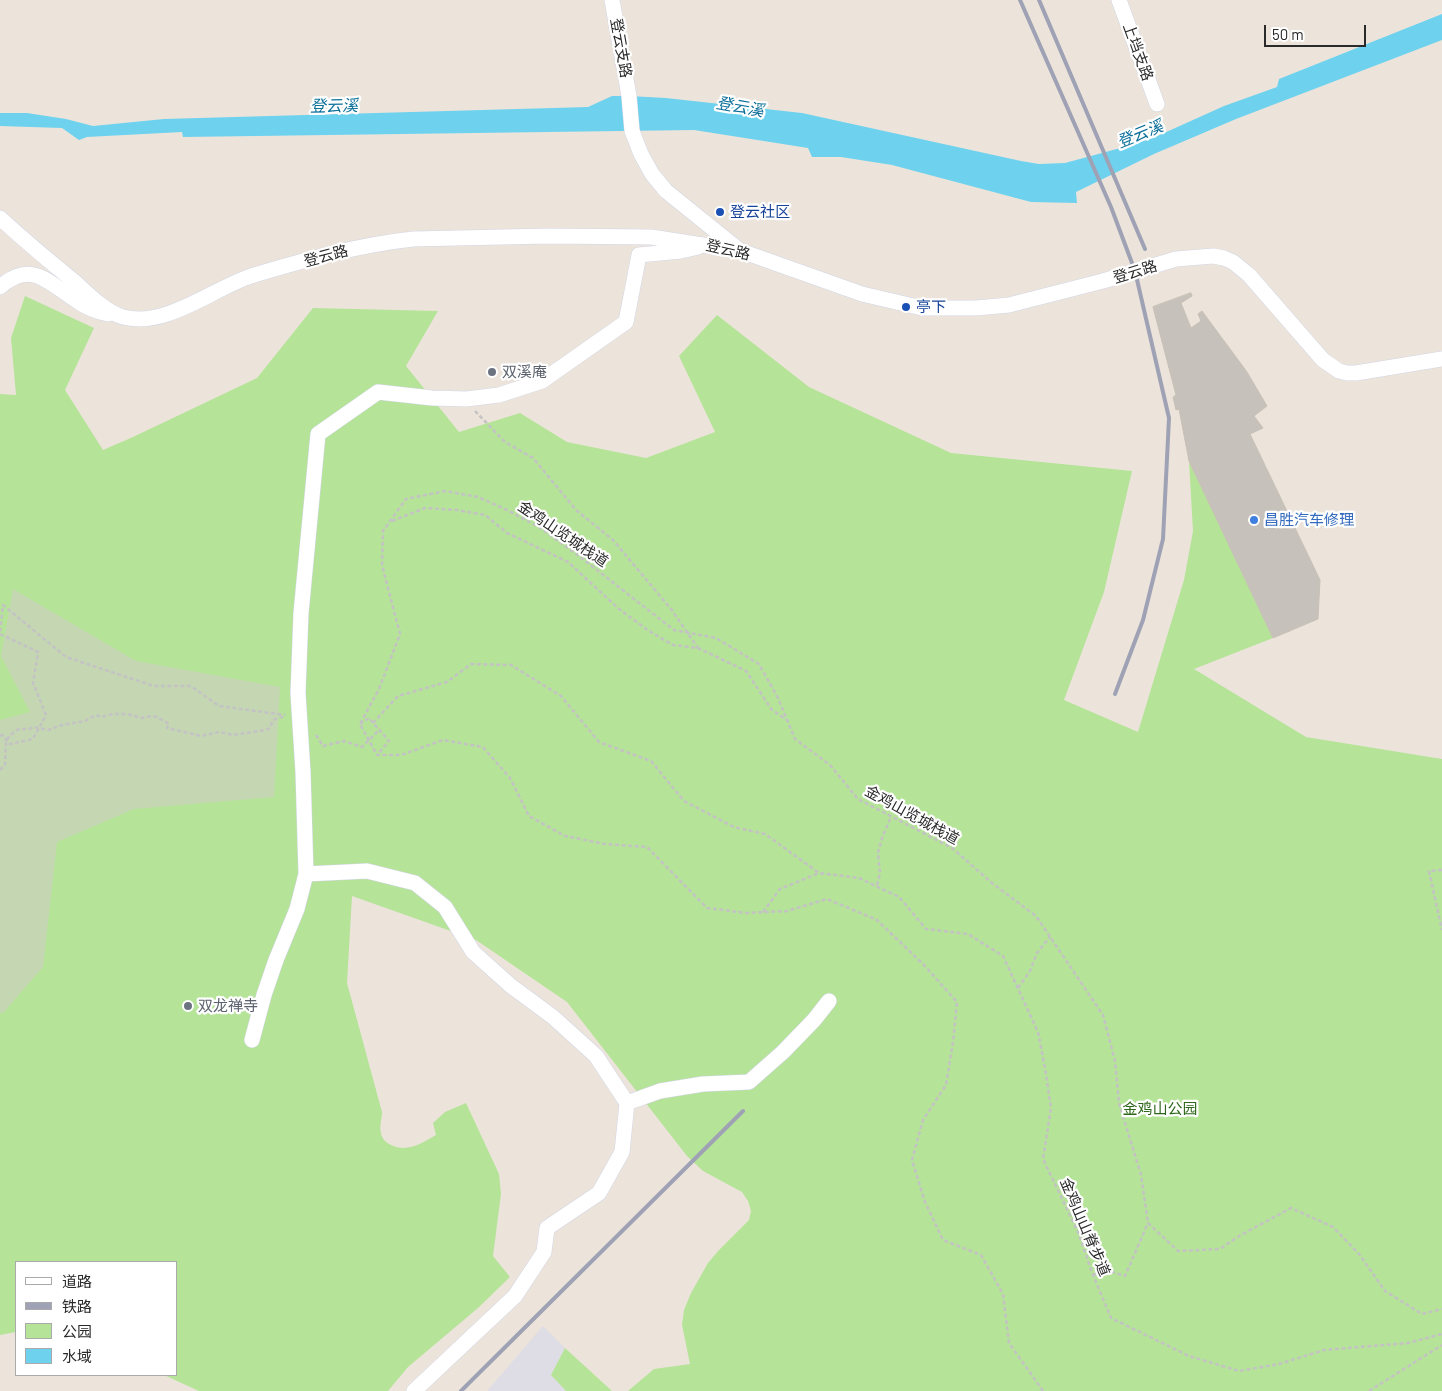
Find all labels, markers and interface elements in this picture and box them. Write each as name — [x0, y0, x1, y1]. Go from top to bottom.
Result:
scale bar — [1267, 15, 1370, 47]
street label: 登云支路 — [607, 17, 635, 79]
street label: 上垱支路 — [1119, 21, 1157, 83]
text: 50 m — [1272, 25, 1304, 43]
water label: 登云溪 — [715, 93, 765, 121]
water label: 登云溪 — [310, 96, 358, 116]
water label: 登云溪 — [1114, 116, 1166, 152]
place label: 登云社区 — [730, 203, 790, 221]
marker: 登云社区 — [714, 206, 726, 218]
street label: 登云路 — [704, 236, 752, 264]
street label: 登云路 — [302, 241, 350, 271]
street label: 登云路 — [1111, 257, 1159, 287]
place label: 亭下 — [916, 298, 946, 316]
marker: 亭下 — [900, 301, 912, 313]
place label: 双溪庵 — [502, 363, 547, 381]
marker: 双溪庵 — [486, 366, 498, 378]
street label: 金鸡山览城栈道 — [514, 497, 612, 571]
place label: 昌胜汽车修理 — [1264, 511, 1354, 529]
marker: 昌胜汽车修理 — [1248, 514, 1260, 526]
street label: 金鸡山览城栈道 — [862, 782, 962, 848]
place label: 双龙禅寺 — [198, 997, 258, 1015]
marker: 双龙禅寺 — [182, 1000, 194, 1012]
park label: 金鸡山公园 — [1123, 1100, 1197, 1118]
street label: 金鸡山山脊步道 — [1056, 1175, 1114, 1279]
legend — [15, 1261, 178, 1376]
text: 道路 — [62, 1272, 92, 1290]
text: 铁路 — [62, 1297, 92, 1315]
text: 公园 — [62, 1322, 92, 1340]
text: 水域 — [62, 1347, 92, 1365]

